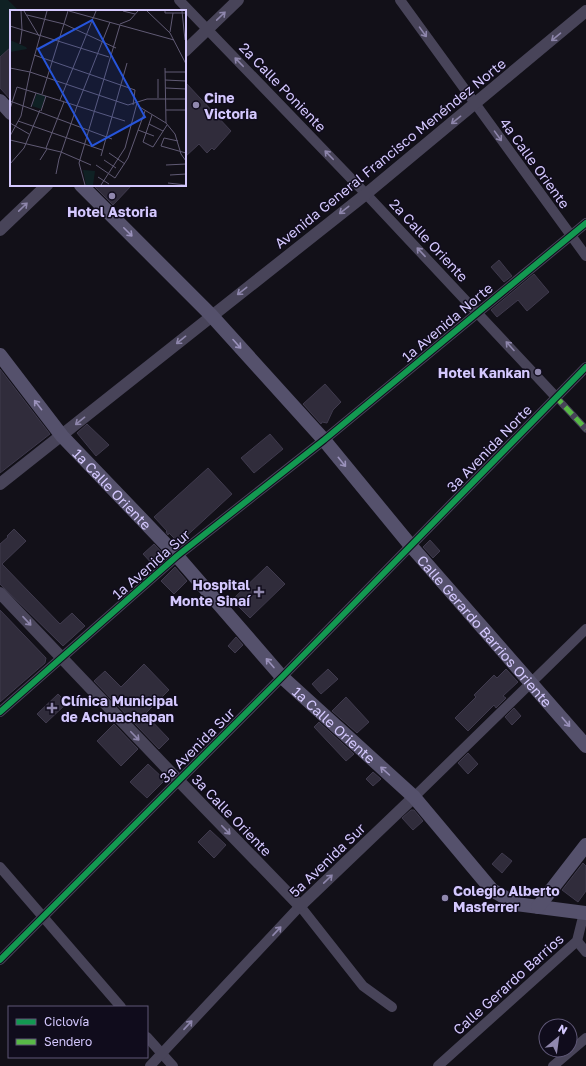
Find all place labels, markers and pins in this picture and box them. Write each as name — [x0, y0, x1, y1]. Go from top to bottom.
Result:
place label: Cine Victoria — [204, 89, 257, 122]
marker: Cine Victoria — [191, 100, 201, 110]
marker: Hotel Astoria — [107, 191, 117, 201]
place label: Hotel Astoria — [67, 203, 157, 220]
place label: Hotel Kankan — [438, 364, 530, 381]
marker: Hotel Kankan — [533, 367, 543, 377]
place label: Hospital Monte Sinaí — [170, 576, 251, 609]
marker: Hospital Monte Sinaí — [253, 586, 265, 598]
place label: Clínica Municipal de Achuachapan — [61, 692, 178, 725]
marker: Clínica Municipal de Achuachapan — [46, 702, 58, 714]
place label: Colegio Alberto Masferrer — [453, 882, 560, 915]
marker: Colegio Alberto Masferrer — [440, 893, 450, 903]

